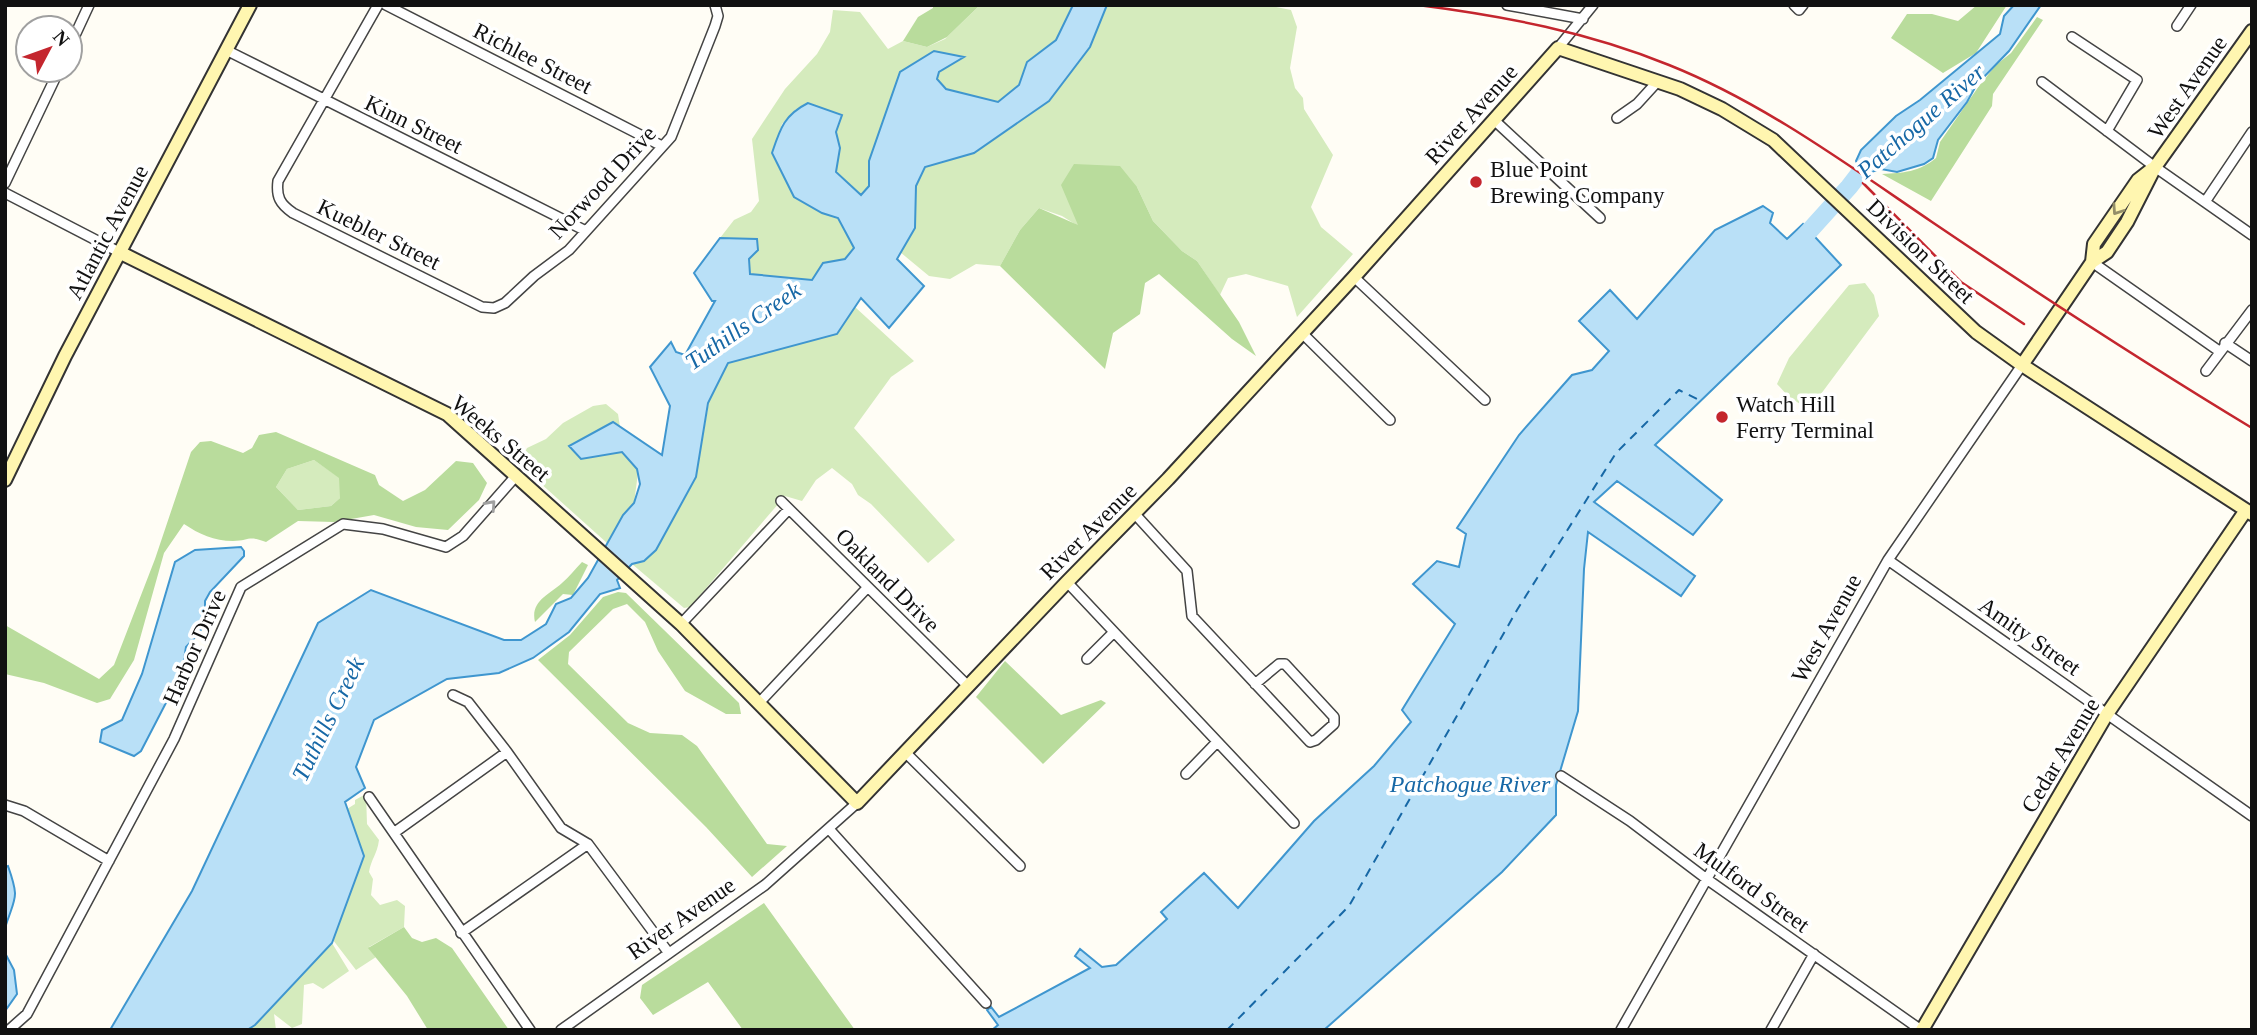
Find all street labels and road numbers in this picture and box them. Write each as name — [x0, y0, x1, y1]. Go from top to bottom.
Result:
street label: Richlee Street — [469, 18, 597, 99]
street label: West Avenue — [2143, 31, 2232, 143]
street label: River Avenue — [1420, 59, 1523, 169]
street label: Kinn Street — [361, 90, 467, 159]
street label: Norwood Drive — [544, 121, 661, 244]
street label: Atlantic Avenue — [62, 161, 153, 304]
street label: Kuebler Street — [313, 194, 445, 275]
street label: Division Street — [1862, 194, 1980, 309]
street label: Weeks Street — [447, 390, 555, 487]
street label: River Avenue — [1035, 478, 1142, 585]
street label: Oakland Drive — [831, 523, 945, 637]
street label: West Avenue — [1786, 570, 1866, 687]
street label: Harbor Drive — [158, 586, 231, 709]
street label: Amity Street — [1974, 592, 2086, 681]
street label: Cedar Avenue — [2016, 693, 2104, 817]
street label: Mulford Street — [1689, 837, 1815, 938]
street label: River Avenue — [623, 872, 740, 965]

